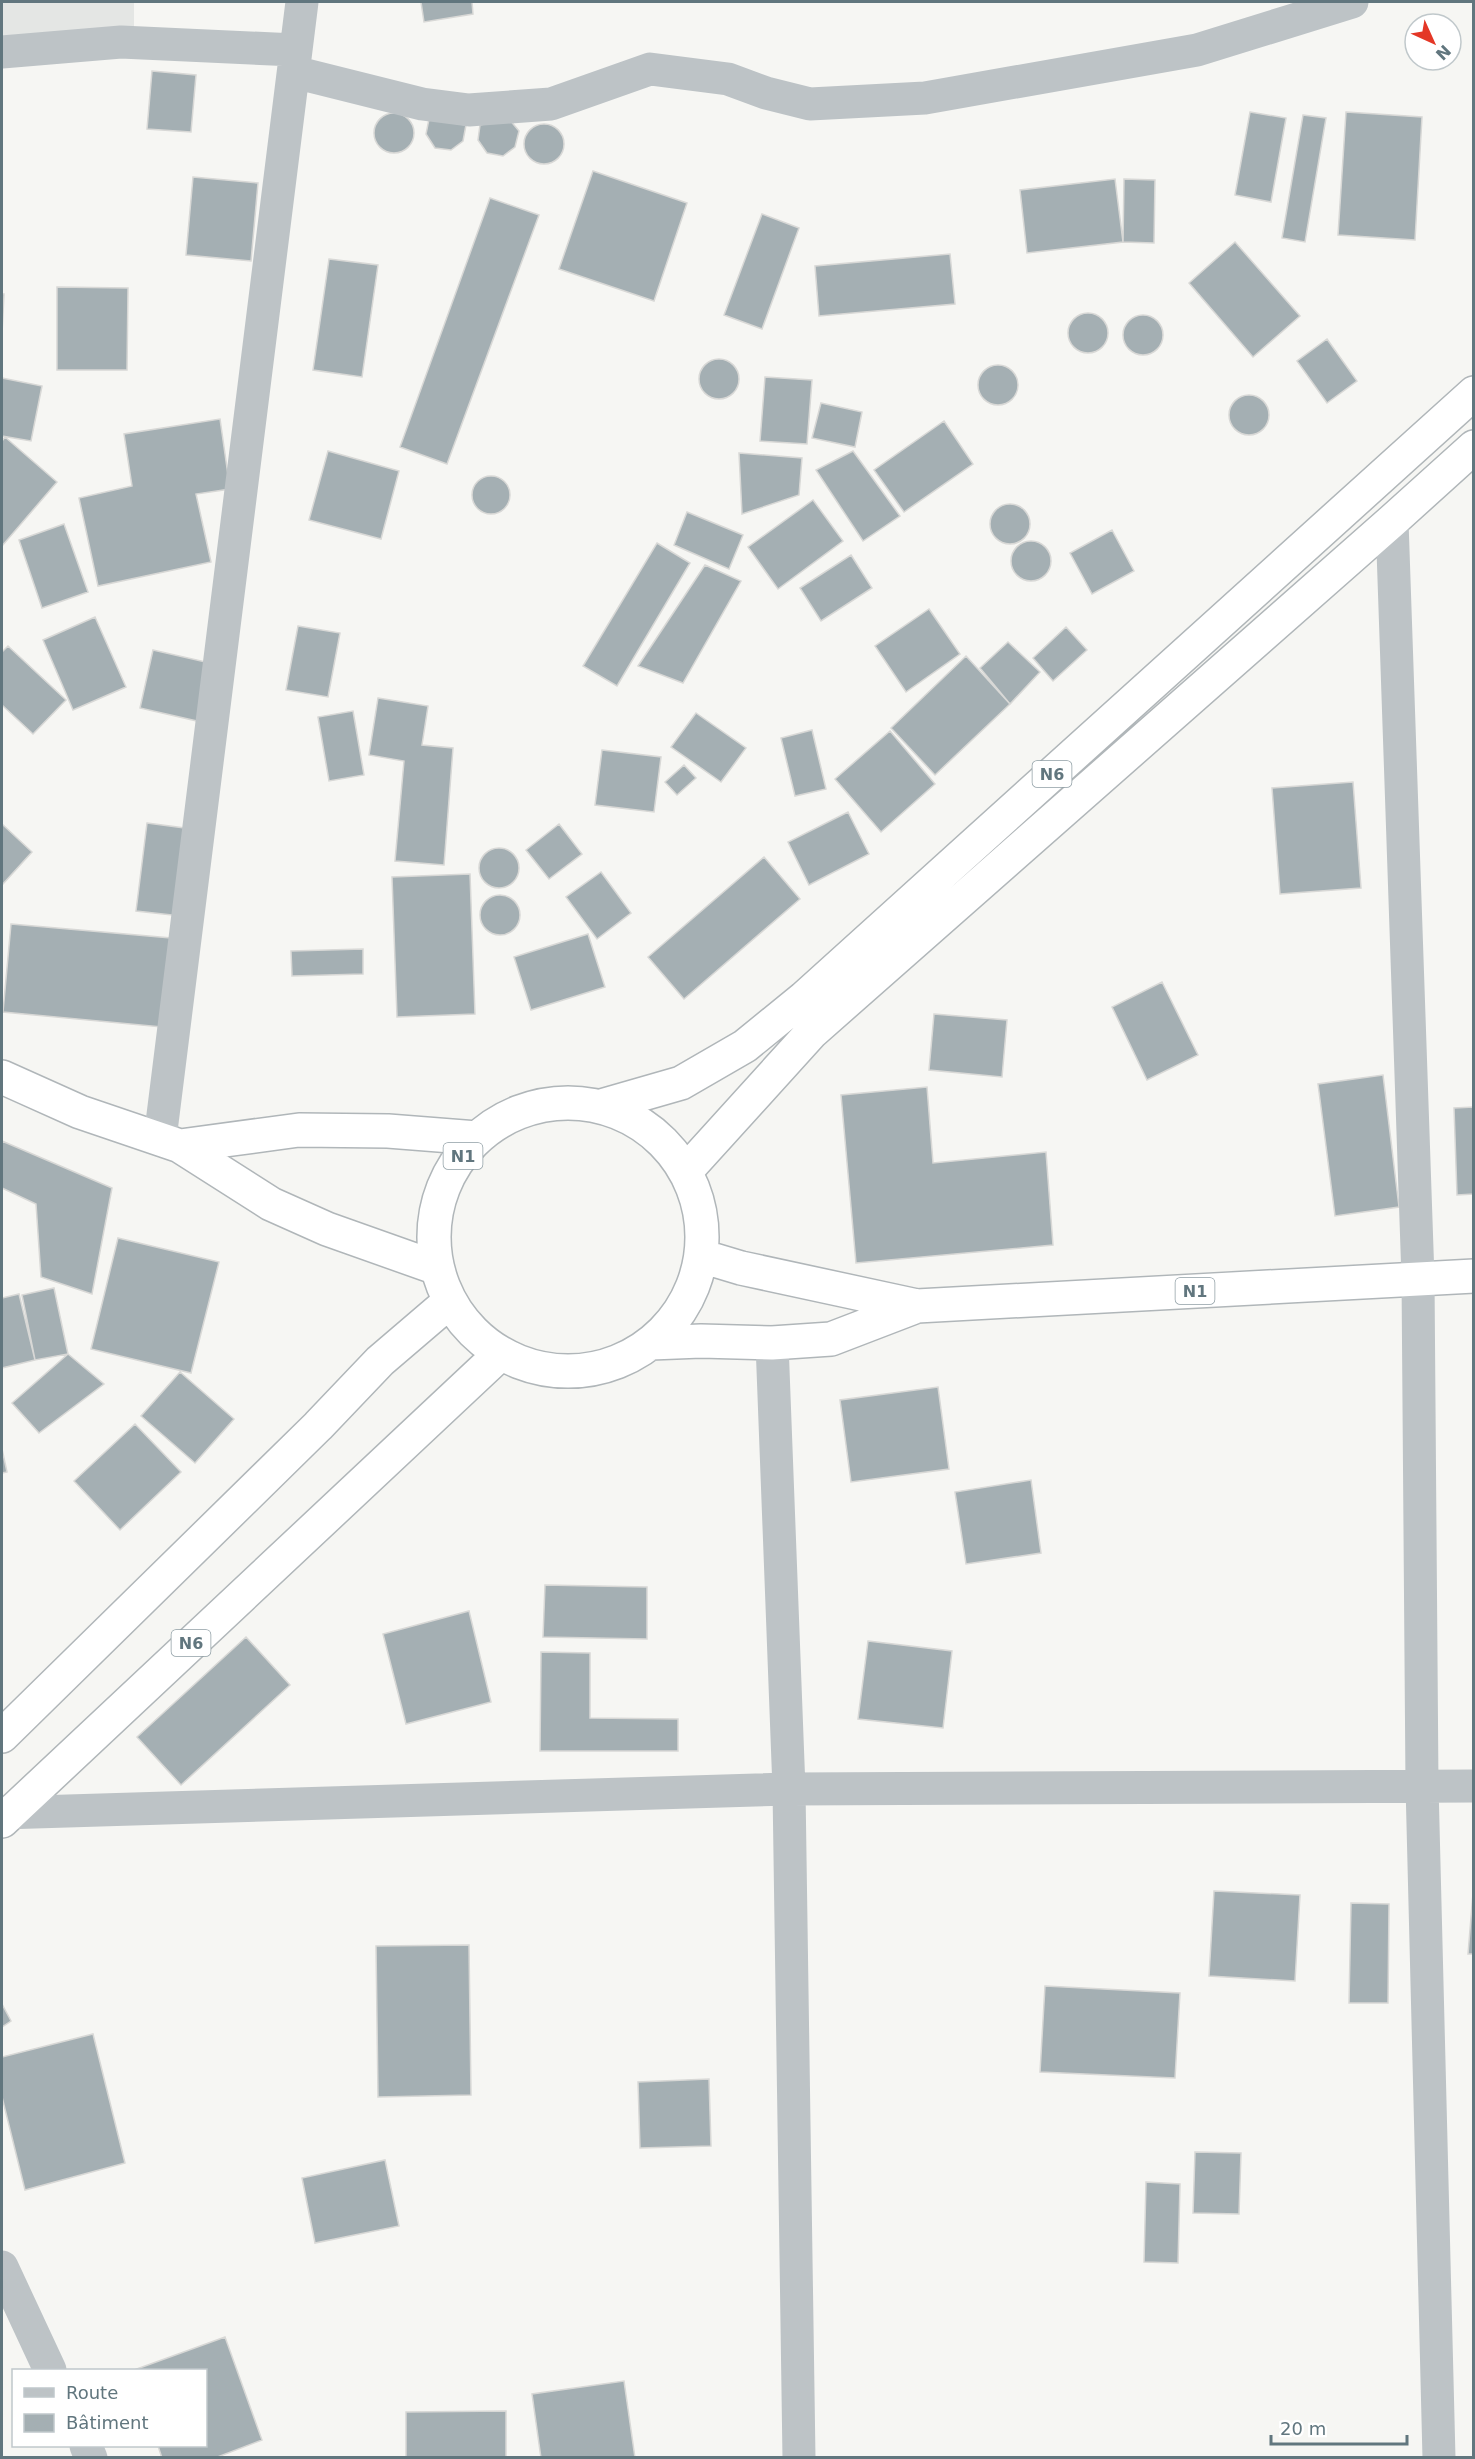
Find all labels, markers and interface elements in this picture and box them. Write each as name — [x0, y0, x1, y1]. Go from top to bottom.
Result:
north arrow — [1403, 12, 1463, 72]
text: N — [1432, 41, 1455, 64]
road number: N6 — [1032, 761, 1072, 787]
road number: N1 — [444, 1143, 482, 1169]
road number: N1 — [1176, 1278, 1214, 1304]
road number: N6 — [172, 1630, 210, 1656]
legend — [12, 2369, 207, 2447]
text: Route — [66, 2382, 118, 2403]
scale bar — [1271, 2408, 1408, 2446]
text: Bâtiment — [66, 2412, 149, 2433]
text: 20 m — [1280, 2418, 1326, 2439]

